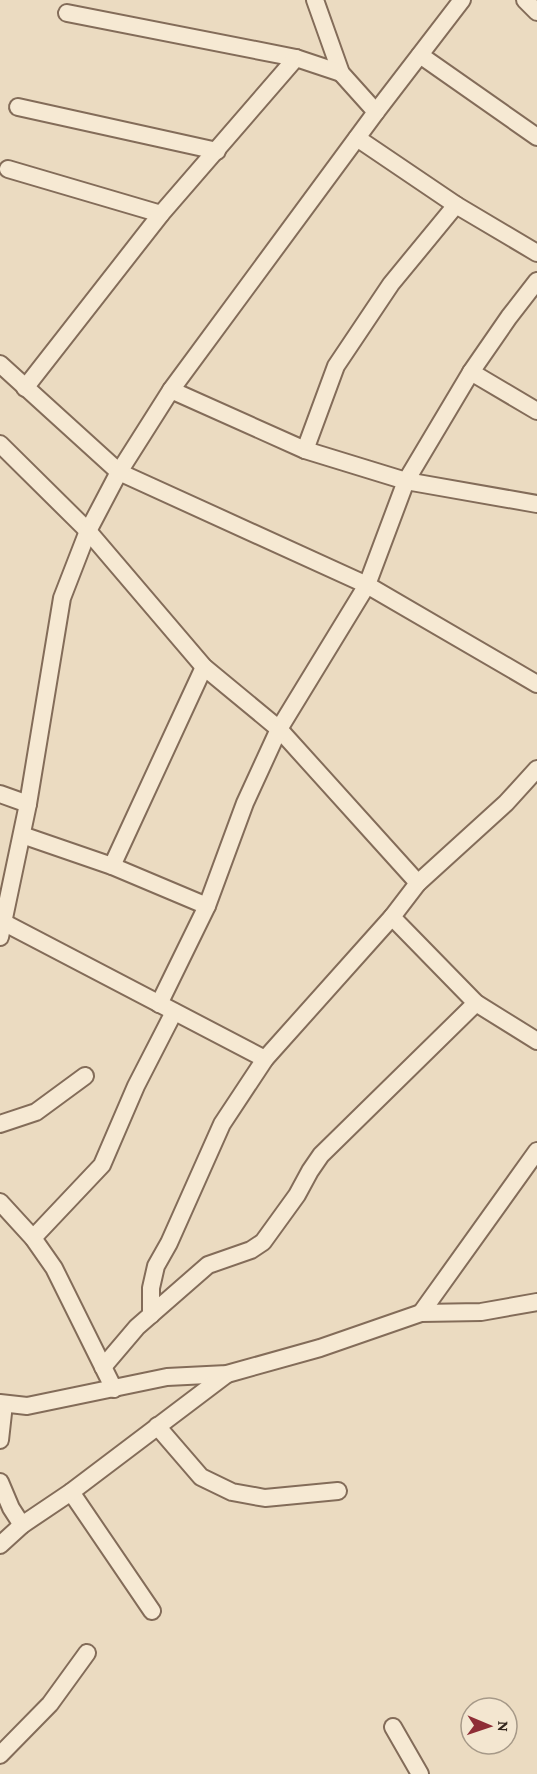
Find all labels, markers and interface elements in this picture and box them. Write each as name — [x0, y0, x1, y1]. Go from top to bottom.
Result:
north arrow — [459, 1696, 519, 1756]
text: N — [495, 1721, 512, 1732]

